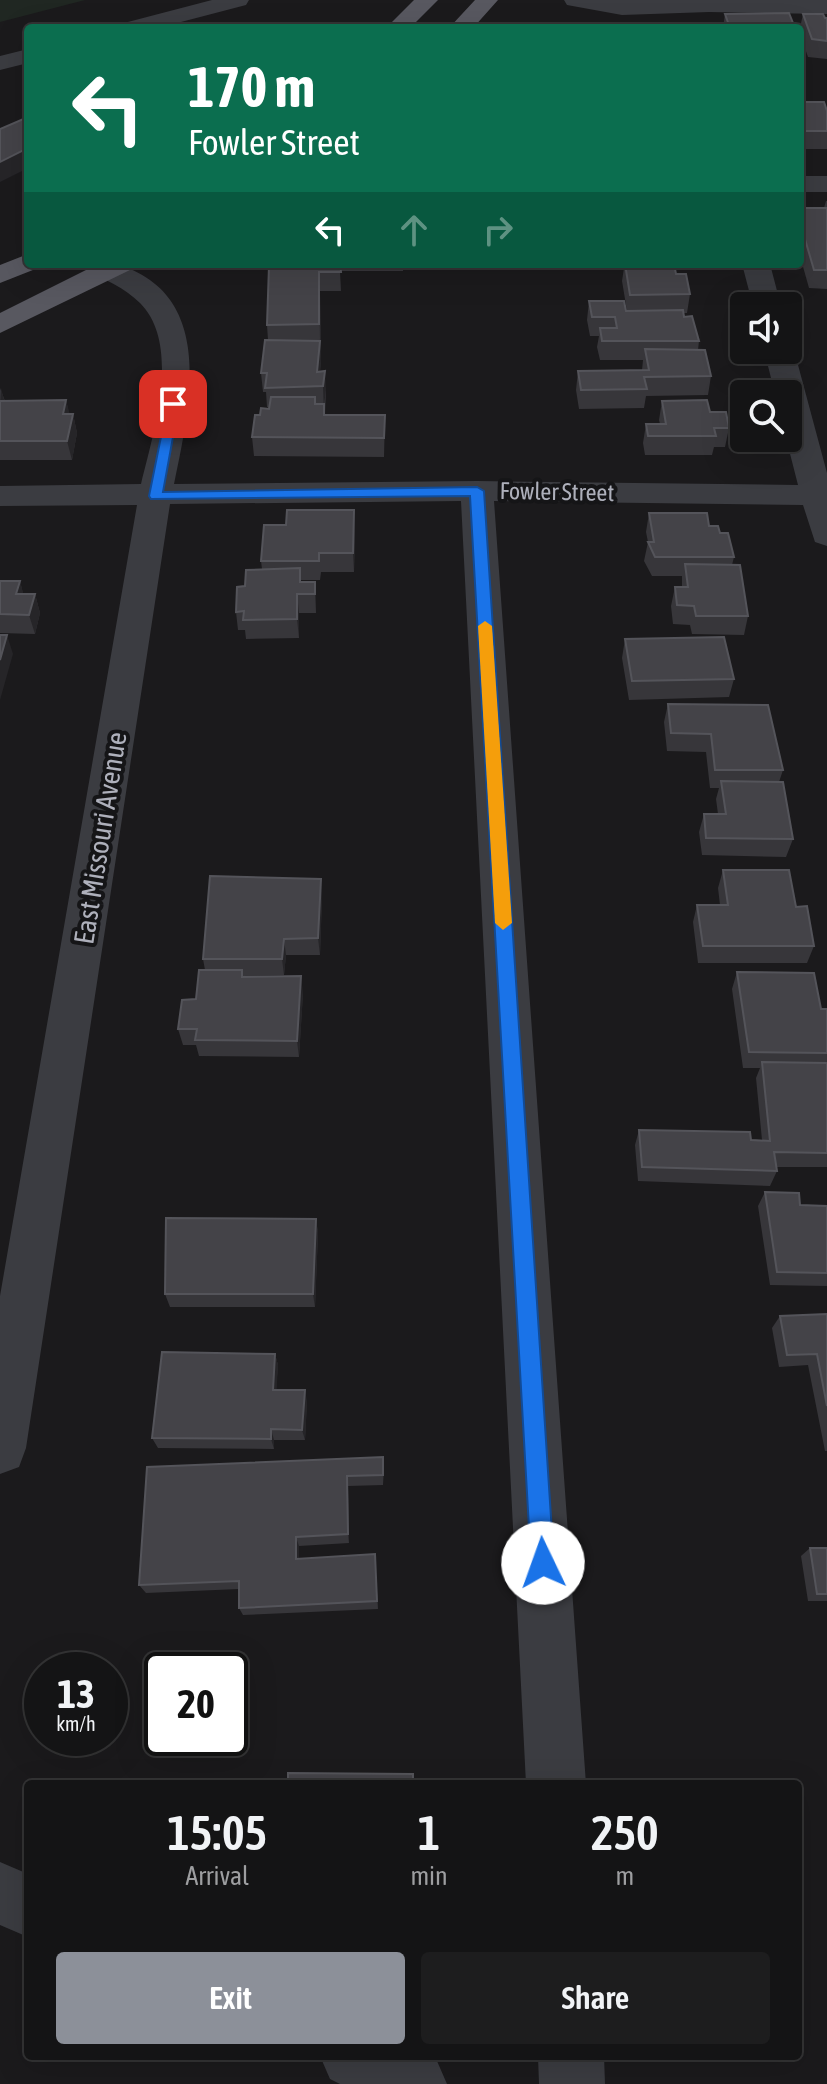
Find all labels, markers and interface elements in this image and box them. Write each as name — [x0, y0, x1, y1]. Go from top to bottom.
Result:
text: 170 m — [188, 55, 315, 119]
icon: left — [56, 56, 160, 160]
text: Fowler Street — [188, 121, 360, 163]
icon: left — [308, 208, 352, 252]
icon: ahead — [392, 208, 436, 252]
icon: right — [476, 208, 520, 252]
map controls — [730, 292, 802, 452]
button: sound — [730, 292, 802, 364]
pin — [139, 370, 207, 438]
button: search — [730, 380, 802, 452]
icon: arrive — [151, 382, 195, 426]
street label: Fowler Street — [499, 477, 615, 506]
street label: East Missouri Avenue — [67, 730, 133, 946]
position arrow — [501, 1521, 585, 1605]
speed limit sign: 20 — [144, 1652, 248, 1756]
text: 13 — [57, 1671, 95, 1716]
text: km/h — [56, 1712, 96, 1735]
text: 15:05 — [167, 1805, 267, 1860]
text: 1 — [418, 1805, 440, 1860]
text: 250 — [591, 1805, 659, 1860]
text: Arrival — [185, 1861, 249, 1891]
text: min — [410, 1861, 448, 1891]
text: m — [615, 1861, 634, 1891]
button: Exit — [56, 1952, 405, 2044]
button: Share — [421, 1952, 770, 2044]

